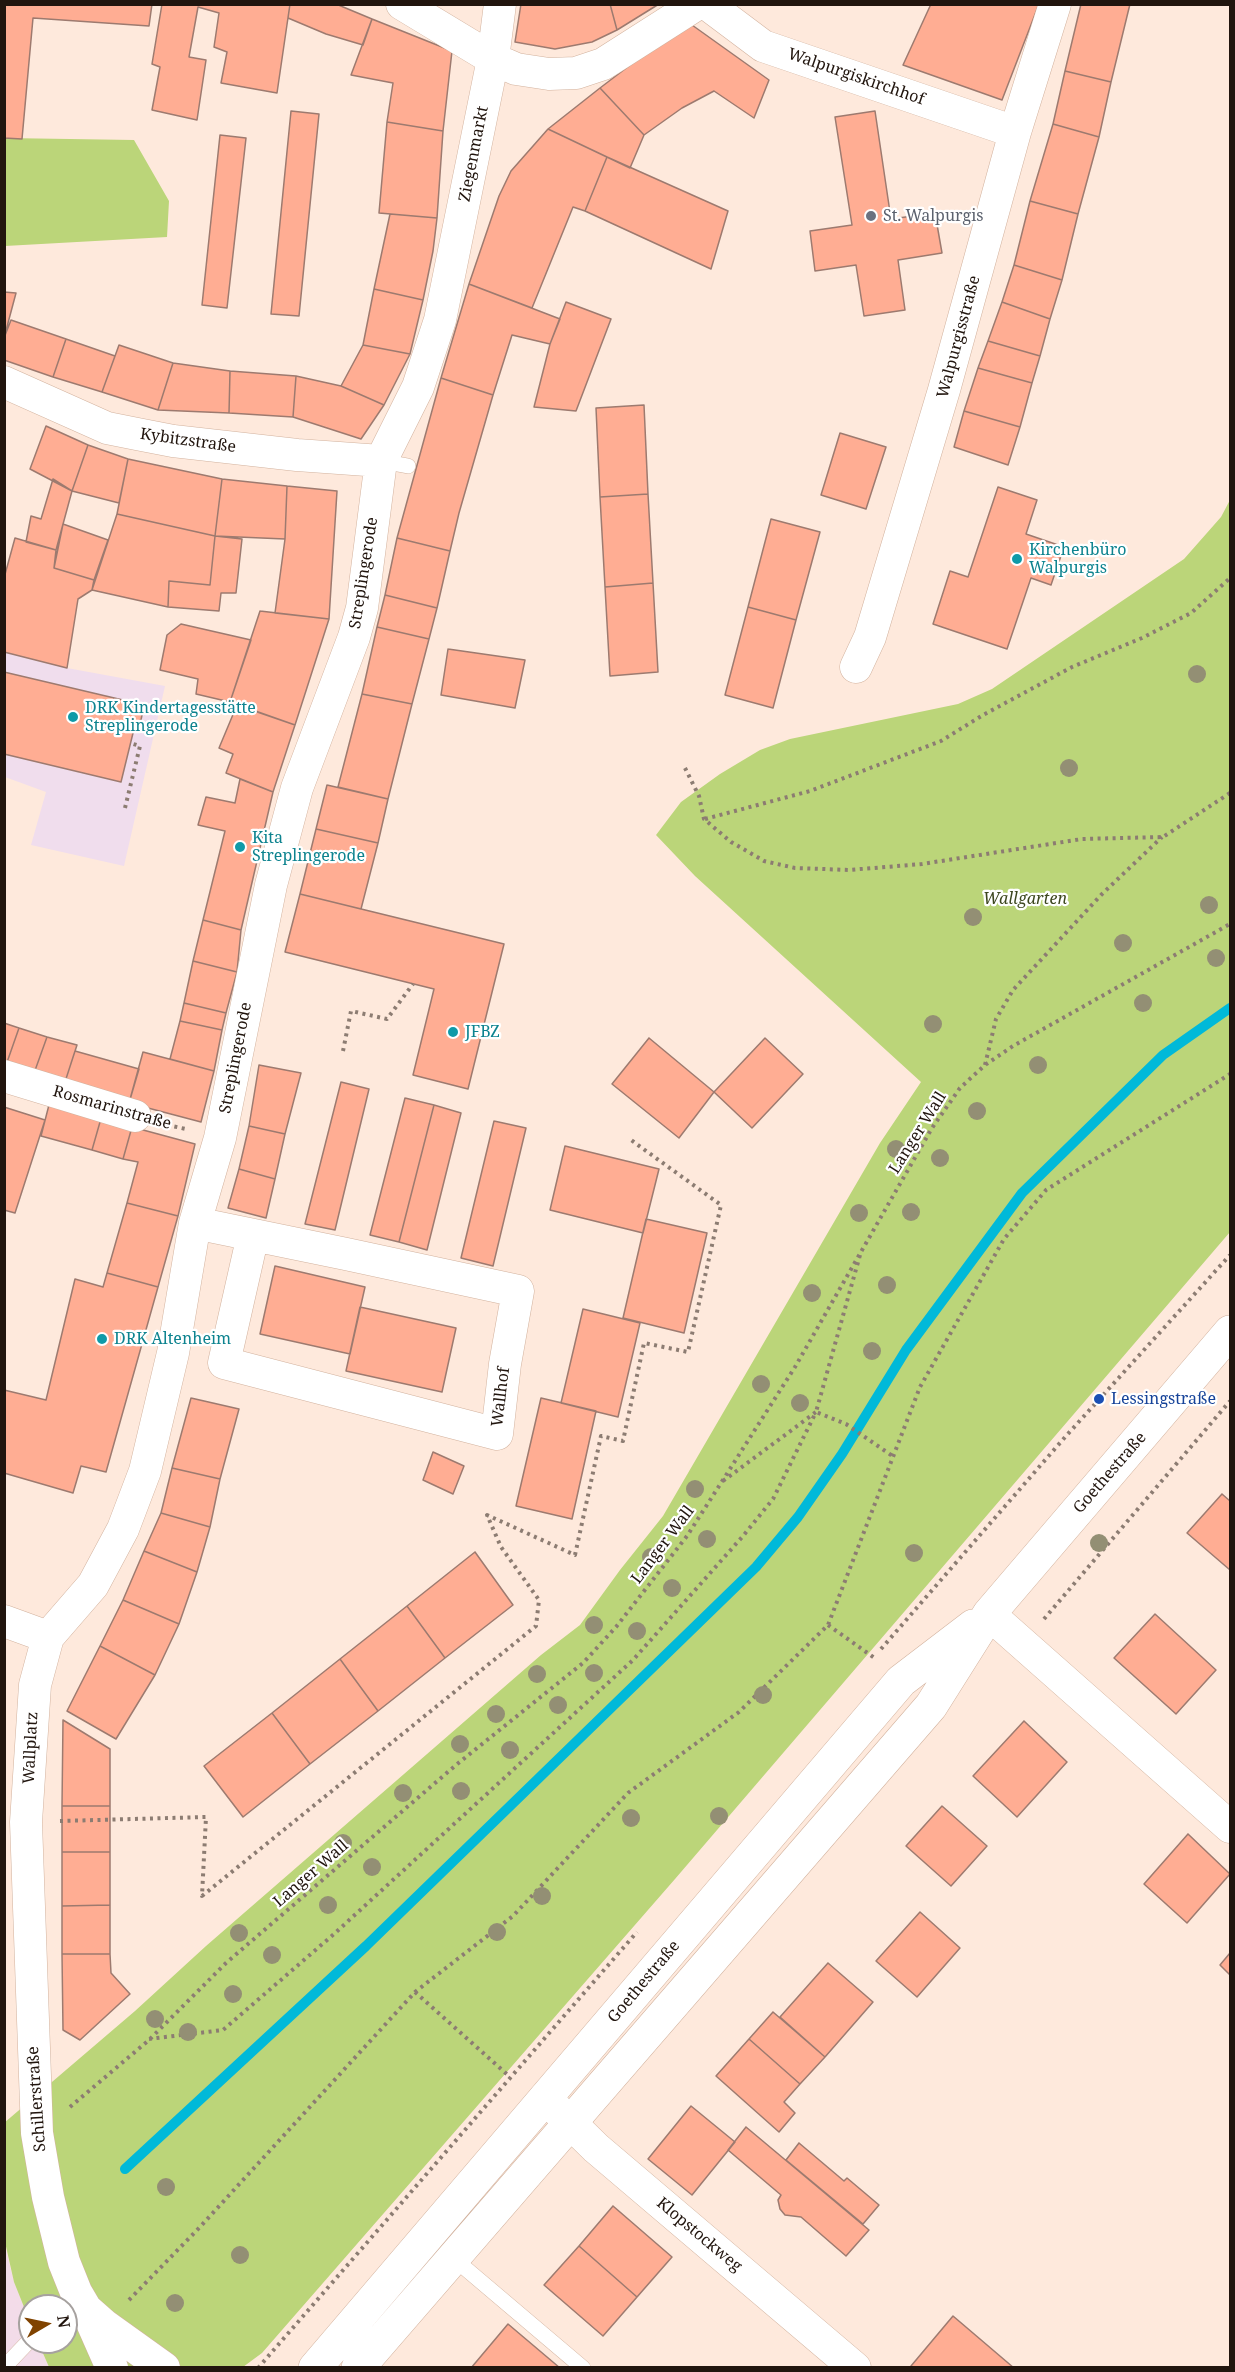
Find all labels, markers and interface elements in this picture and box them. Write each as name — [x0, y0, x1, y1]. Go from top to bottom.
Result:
street label: Walpurgiskirchhof — [785, 45, 927, 109]
street label: Ziegenmarkt — [455, 104, 493, 204]
place label: St. Walpurgis — [883, 206, 984, 226]
marker: St. Walpurgis — [864, 209, 878, 223]
street label: Walpurgisstraße — [933, 274, 985, 400]
street label: Kybitzstraße — [139, 425, 237, 457]
street label: Streplingerode — [346, 516, 382, 630]
place label: Kirchenbüro Walpurgis — [1029, 540, 1127, 578]
marker: Kirchenbüro Walpurgis — [1010, 552, 1024, 566]
place label: DRK Kindertagesstätte Streplingerode — [85, 698, 256, 736]
marker: DRK Kindertagesstätte Streplingerode — [66, 710, 80, 724]
place label: Kita Streplingerode — [252, 828, 365, 866]
marker: Kita Streplingerode — [233, 840, 247, 854]
park label: Wallgarten — [983, 889, 1067, 909]
street label: Streplingerode — [216, 1001, 256, 1115]
place label: JFBZ — [465, 1022, 500, 1042]
marker: JFBZ — [446, 1025, 460, 1039]
street label: Rosmarinstraße — [51, 1082, 173, 1134]
street label: Langer Wall — [885, 1089, 951, 1177]
place label: DRK Altenheim — [114, 1329, 231, 1349]
marker: DRK Altenheim — [95, 1332, 109, 1346]
street label: Wallhof — [488, 1366, 514, 1428]
place label: Lessingstraße — [1111, 1389, 1216, 1409]
marker: Lessingstraße — [1092, 1392, 1106, 1406]
street label: Goethestraße — [1069, 1428, 1151, 1518]
street label: Langer Wall — [627, 1502, 699, 1588]
street label: Wallplatz — [20, 1711, 42, 1785]
street label: Langer Wall — [270, 1836, 352, 1912]
street label: Goethestraße — [604, 1937, 684, 2027]
street label: Schillerstraße — [24, 2046, 50, 2152]
street label: Klopstockweg — [652, 2194, 746, 2276]
north arrow — [18, 2294, 78, 2354]
text: N — [52, 2314, 76, 2329]

